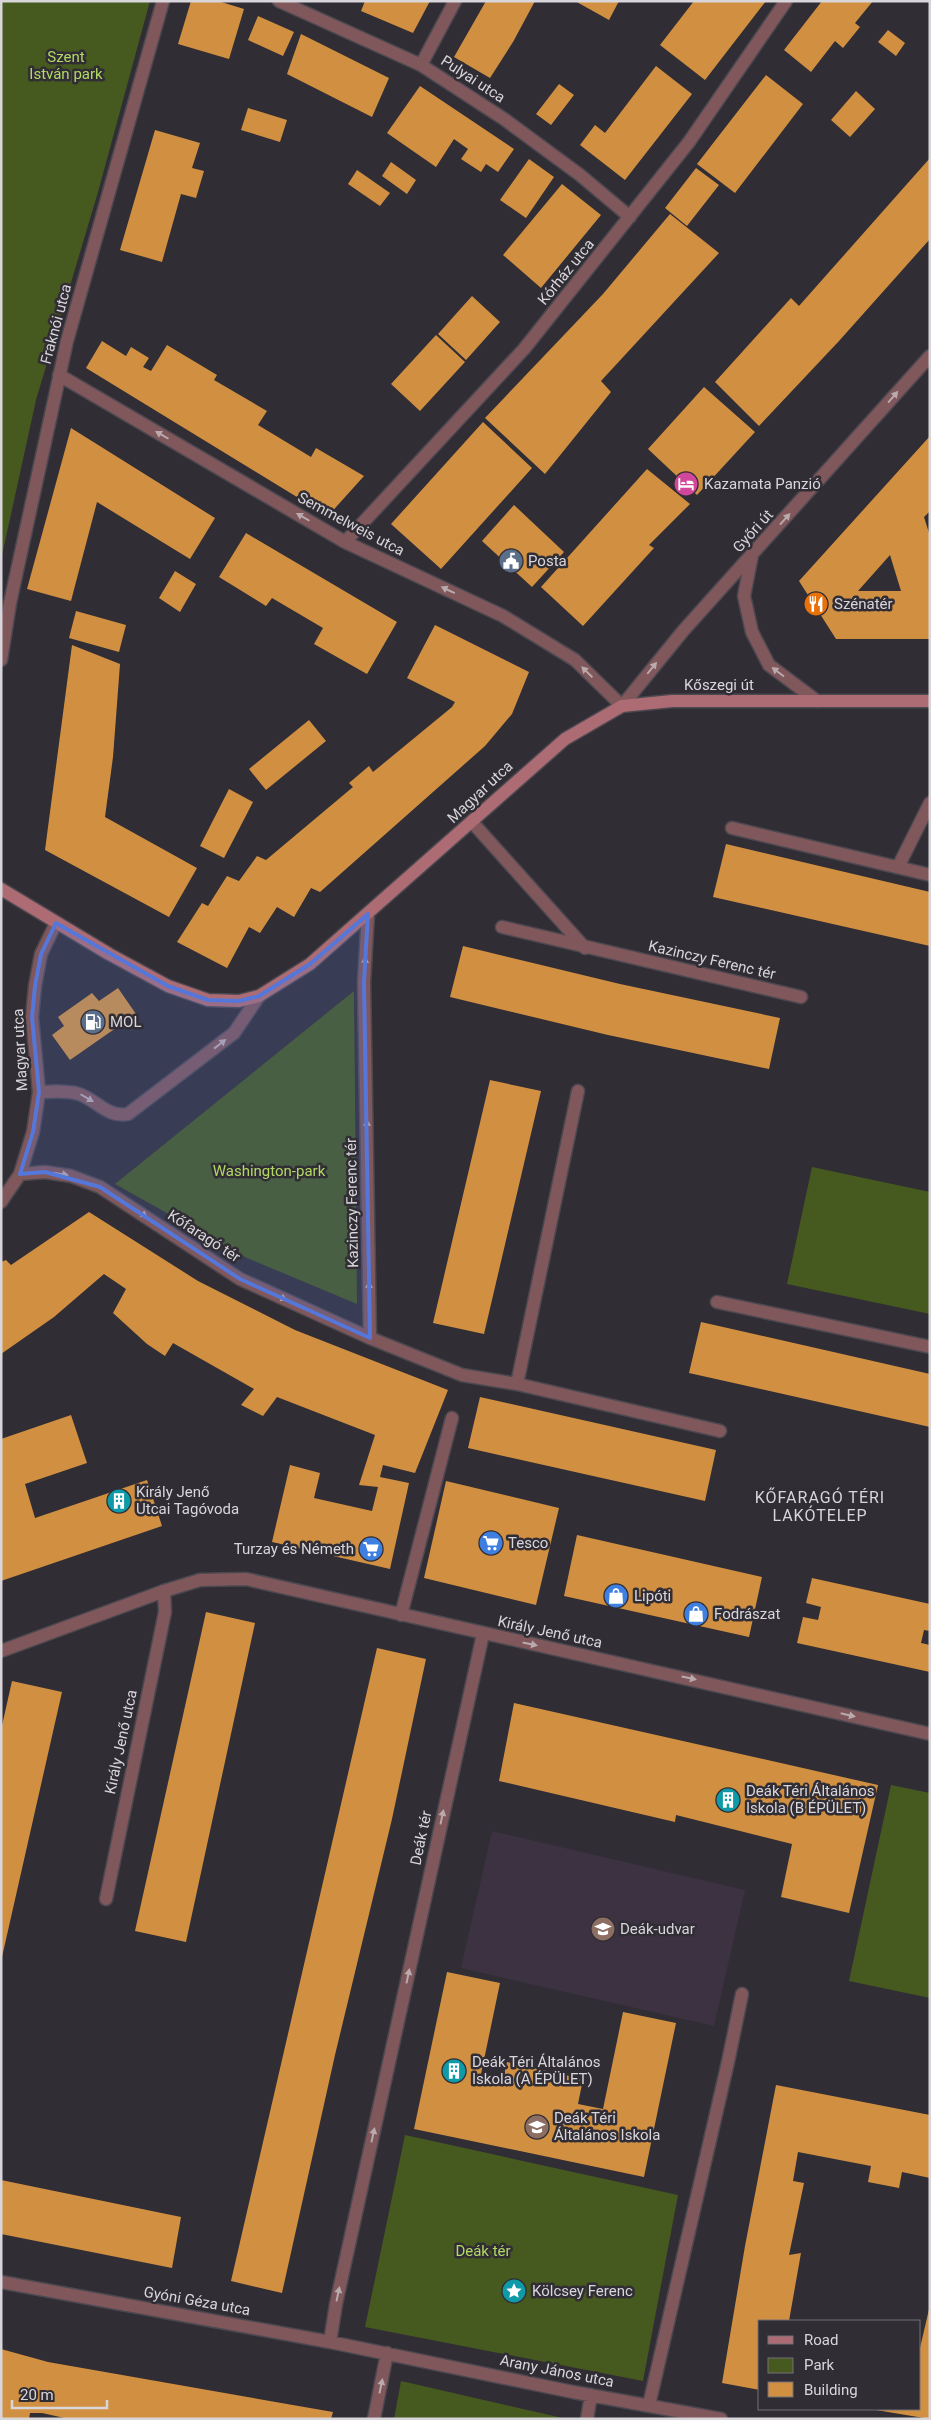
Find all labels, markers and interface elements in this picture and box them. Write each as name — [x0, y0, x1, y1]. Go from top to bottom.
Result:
park label: Szent István park — [29, 48, 103, 83]
street label: Pulyai utca — [437, 52, 509, 106]
street label: Kórház utca — [534, 235, 598, 309]
street label: Fraknói utca — [37, 282, 75, 366]
one-way arrow — [887, 392, 899, 404]
one-way arrow — [156, 431, 169, 440]
hotel icon: Kazamata Panzió — [673, 471, 699, 497]
place label: Kazamata Panzió — [704, 475, 821, 493]
street label: Semmelweis utca — [295, 488, 407, 560]
street label: Győri út — [729, 506, 777, 556]
one-way arrow — [296, 513, 309, 522]
one-way arrow — [779, 514, 791, 526]
public building icon: Posta — [498, 548, 524, 574]
place label: Posta — [528, 552, 567, 570]
one-way arrow — [441, 586, 455, 594]
restaurant icon: Szénatér — [803, 591, 829, 617]
place label: Szénatér — [834, 595, 893, 613]
one-way arrow — [647, 662, 658, 675]
one-way arrow — [581, 666, 593, 678]
one-way arrow — [771, 667, 785, 677]
street label: Kőszegi út — [684, 676, 754, 694]
street label: Magyar utca — [444, 757, 516, 827]
street label: Kazinczy Ferenc tér — [647, 937, 777, 983]
one-way arrow — [362, 956, 370, 972]
street label: Magyar utca — [9, 1008, 31, 1092]
fuel station icon: MOL — [80, 1009, 106, 1035]
place label: MOL — [110, 1013, 142, 1031]
one-way arrow — [213, 1038, 226, 1049]
one-way arrow — [80, 1094, 93, 1103]
one-way arrow — [362, 1118, 370, 1134]
street label: Kazinczy Ferenc tér — [342, 1138, 362, 1268]
park label: Washington-park — [213, 1162, 326, 1180]
one-way arrow — [53, 1171, 69, 1179]
street label: Kőfaragó tér — [164, 1206, 244, 1266]
one-way arrow — [134, 1209, 148, 1218]
one-way arrow — [365, 1281, 373, 1297]
one-way arrow — [273, 1293, 287, 1301]
place label: Király Jenő Utcai Tagóvoda — [136, 1483, 239, 1518]
district label: KŐFARAGÓ TÉRI LAKÓTELEP — [755, 1487, 885, 1525]
building icon: Király Jenő Utcai Tagóvoda — [106, 1488, 132, 1514]
supermarket icon: Tesco — [478, 1530, 504, 1556]
place label: Tesco — [508, 1534, 548, 1552]
supermarket icon: Turzay és Németh — [358, 1536, 384, 1562]
place label: Turzay és Németh — [234, 1540, 354, 1558]
shop icon: Lipóti — [603, 1583, 629, 1609]
place label: Lipóti — [634, 1587, 671, 1605]
shop icon: Fodrászat — [683, 1601, 709, 1627]
place label: Fodrászat — [714, 1605, 780, 1623]
street label: Király Jenő utca — [496, 1612, 604, 1652]
one-way arrow — [523, 1641, 539, 1649]
one-way arrow — [682, 1675, 698, 1683]
street label: Király Jenő utca — [101, 1688, 141, 1796]
one-way arrow — [840, 1711, 855, 1719]
place label: Deák Téri Általános Iskola (B ÉPÜLET) — [746, 1782, 875, 1817]
building icon: Deák Téri Általános Iskola (B ÉPÜLET) — [715, 1787, 741, 1813]
street label: Deák tér — [406, 1809, 436, 1867]
one-way arrow — [439, 1809, 447, 1825]
school or university icon: Deák-udvar — [590, 1916, 616, 1942]
place label: Deák-udvar — [620, 1920, 695, 1938]
one-way arrow — [404, 1969, 412, 1984]
place label: Deák Téri Általános Iskola (A ÉPÜLET) — [472, 2053, 601, 2088]
building icon: Deák Téri Általános Iskola (A ÉPÜLET) — [441, 2058, 467, 2084]
place label: Deák Téri Általános Iskola — [554, 2109, 660, 2144]
school or university icon: Deák Téri Általános Iskola — [524, 2114, 550, 2140]
one-way arrow — [369, 2127, 377, 2142]
park label: Deák tér — [455, 2242, 511, 2260]
place icon: Kölcsey Ferenc — [501, 2278, 527, 2304]
place label: Kölcsey Ferenc — [532, 2282, 633, 2300]
street label: Gyóni Géza utca — [142, 2283, 252, 2319]
one-way arrow — [334, 2286, 342, 2301]
legend — [758, 2320, 921, 2410]
text: Road — [804, 2331, 838, 2349]
street label: Arany János utca — [498, 2351, 616, 2391]
text: Park — [804, 2356, 835, 2374]
scale bar — [12, 2378, 108, 2410]
one-way arrow — [377, 2378, 385, 2394]
text: Building — [804, 2381, 858, 2399]
text: 20 m — [20, 2386, 54, 2404]

